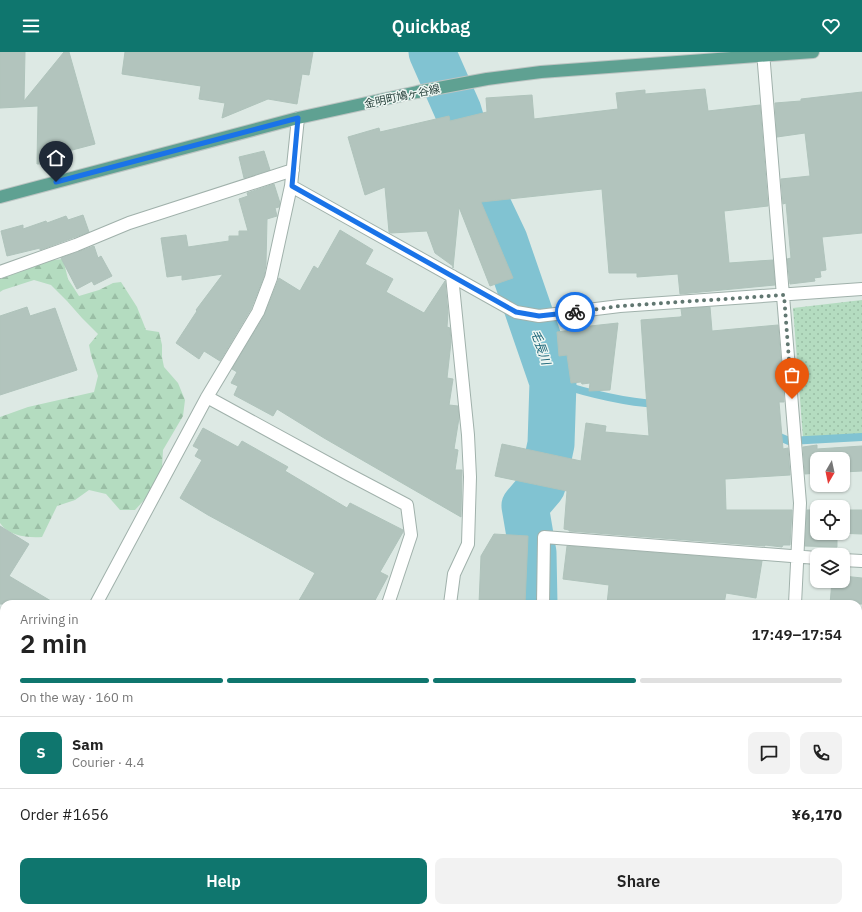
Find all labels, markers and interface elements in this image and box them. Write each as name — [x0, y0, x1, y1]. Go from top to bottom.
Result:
icon: menu — [20, 15, 42, 37]
text: Quickbag — [392, 15, 470, 38]
icon: heart — [820, 15, 842, 37]
street label: 金明町鳩ヶ谷線 — [363, 81, 441, 111]
pin — [39, 141, 73, 182]
icon: home — [45, 147, 67, 169]
courier — [555, 292, 595, 332]
icon: bike — [564, 301, 586, 323]
water label: 毛長川 — [528, 328, 555, 368]
pin — [775, 358, 809, 399]
icon: bag — [781, 364, 803, 386]
north arrow — [810, 452, 850, 492]
map controls — [810, 452, 850, 588]
button: locate — [810, 500, 850, 540]
button: layers — [810, 548, 850, 588]
text: Arriving in — [20, 611, 79, 628]
text: 17:49–17:54 — [752, 625, 842, 644]
text: 2 min — [20, 626, 87, 660]
text: On the way · 160 m — [20, 689, 133, 706]
button: chat — [748, 732, 790, 774]
button: phone — [800, 732, 842, 774]
text: Sam — [72, 735, 103, 754]
text: S — [36, 743, 46, 762]
text: Courier · 4.4 — [72, 754, 144, 771]
text: Order #1656 — [20, 805, 109, 824]
text: ¥6,170 — [792, 805, 842, 824]
button: Help — [20, 858, 427, 904]
button: Share — [435, 858, 842, 904]

